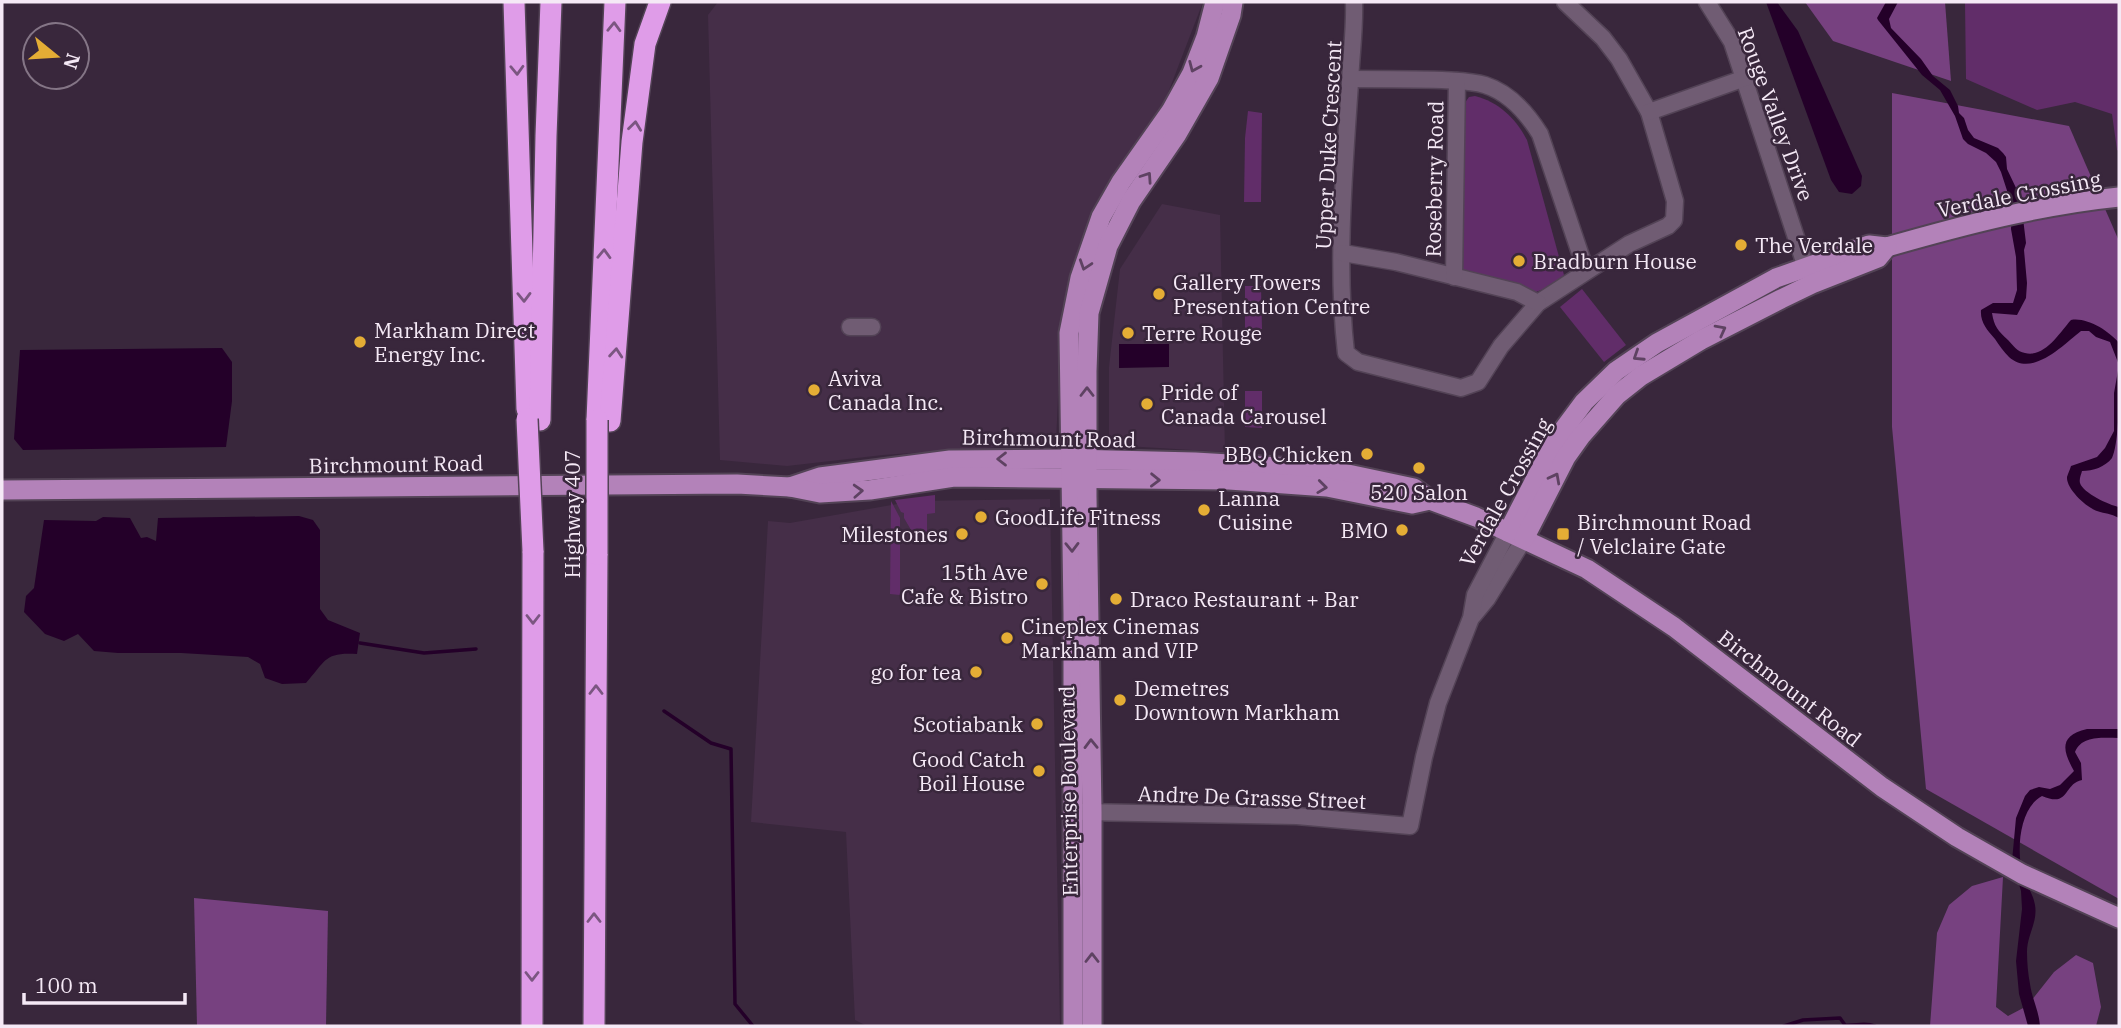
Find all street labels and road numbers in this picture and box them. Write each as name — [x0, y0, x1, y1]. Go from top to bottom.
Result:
street label: Rouge Valley Drive — [1732, 23, 1820, 205]
street label: Upper Duke Crescent — [1309, 40, 1347, 250]
street label: Roseberry Road — [1419, 100, 1449, 258]
street label: Verdale Crossing — [1935, 164, 2104, 224]
street label: Verdale Crossing — [1452, 412, 1558, 572]
street label: Birchmount Road — [961, 422, 1137, 454]
street label: Birchmount Road — [308, 448, 484, 480]
street label: Highway 407 — [558, 450, 586, 578]
street label: Birchmount Road — [1713, 623, 1868, 753]
street label: Enterprise Boulevard — [1052, 685, 1084, 897]
street label: Andre De Grasse Street — [1137, 779, 1367, 815]

